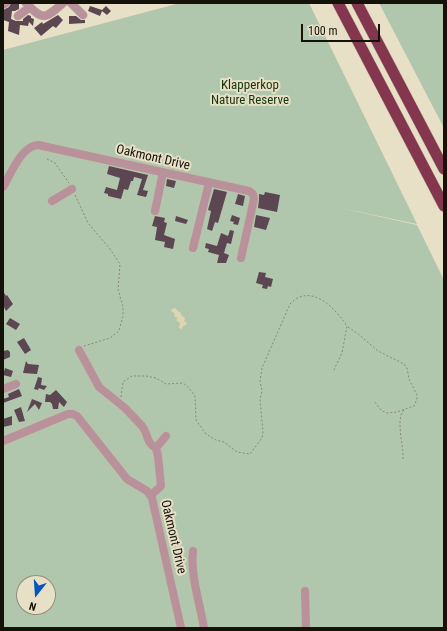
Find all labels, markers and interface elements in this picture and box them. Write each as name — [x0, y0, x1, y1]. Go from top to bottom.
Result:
scale bar — [303, 16, 382, 42]
text: 100 m — [308, 24, 338, 38]
park label: Klapperkop Nature Reserve — [211, 78, 289, 109]
street label: Oakmont Drive — [115, 142, 191, 174]
street label: Oakmont Drive — [157, 499, 189, 575]
north arrow — [16, 575, 56, 615]
text: N — [28, 599, 38, 613]

